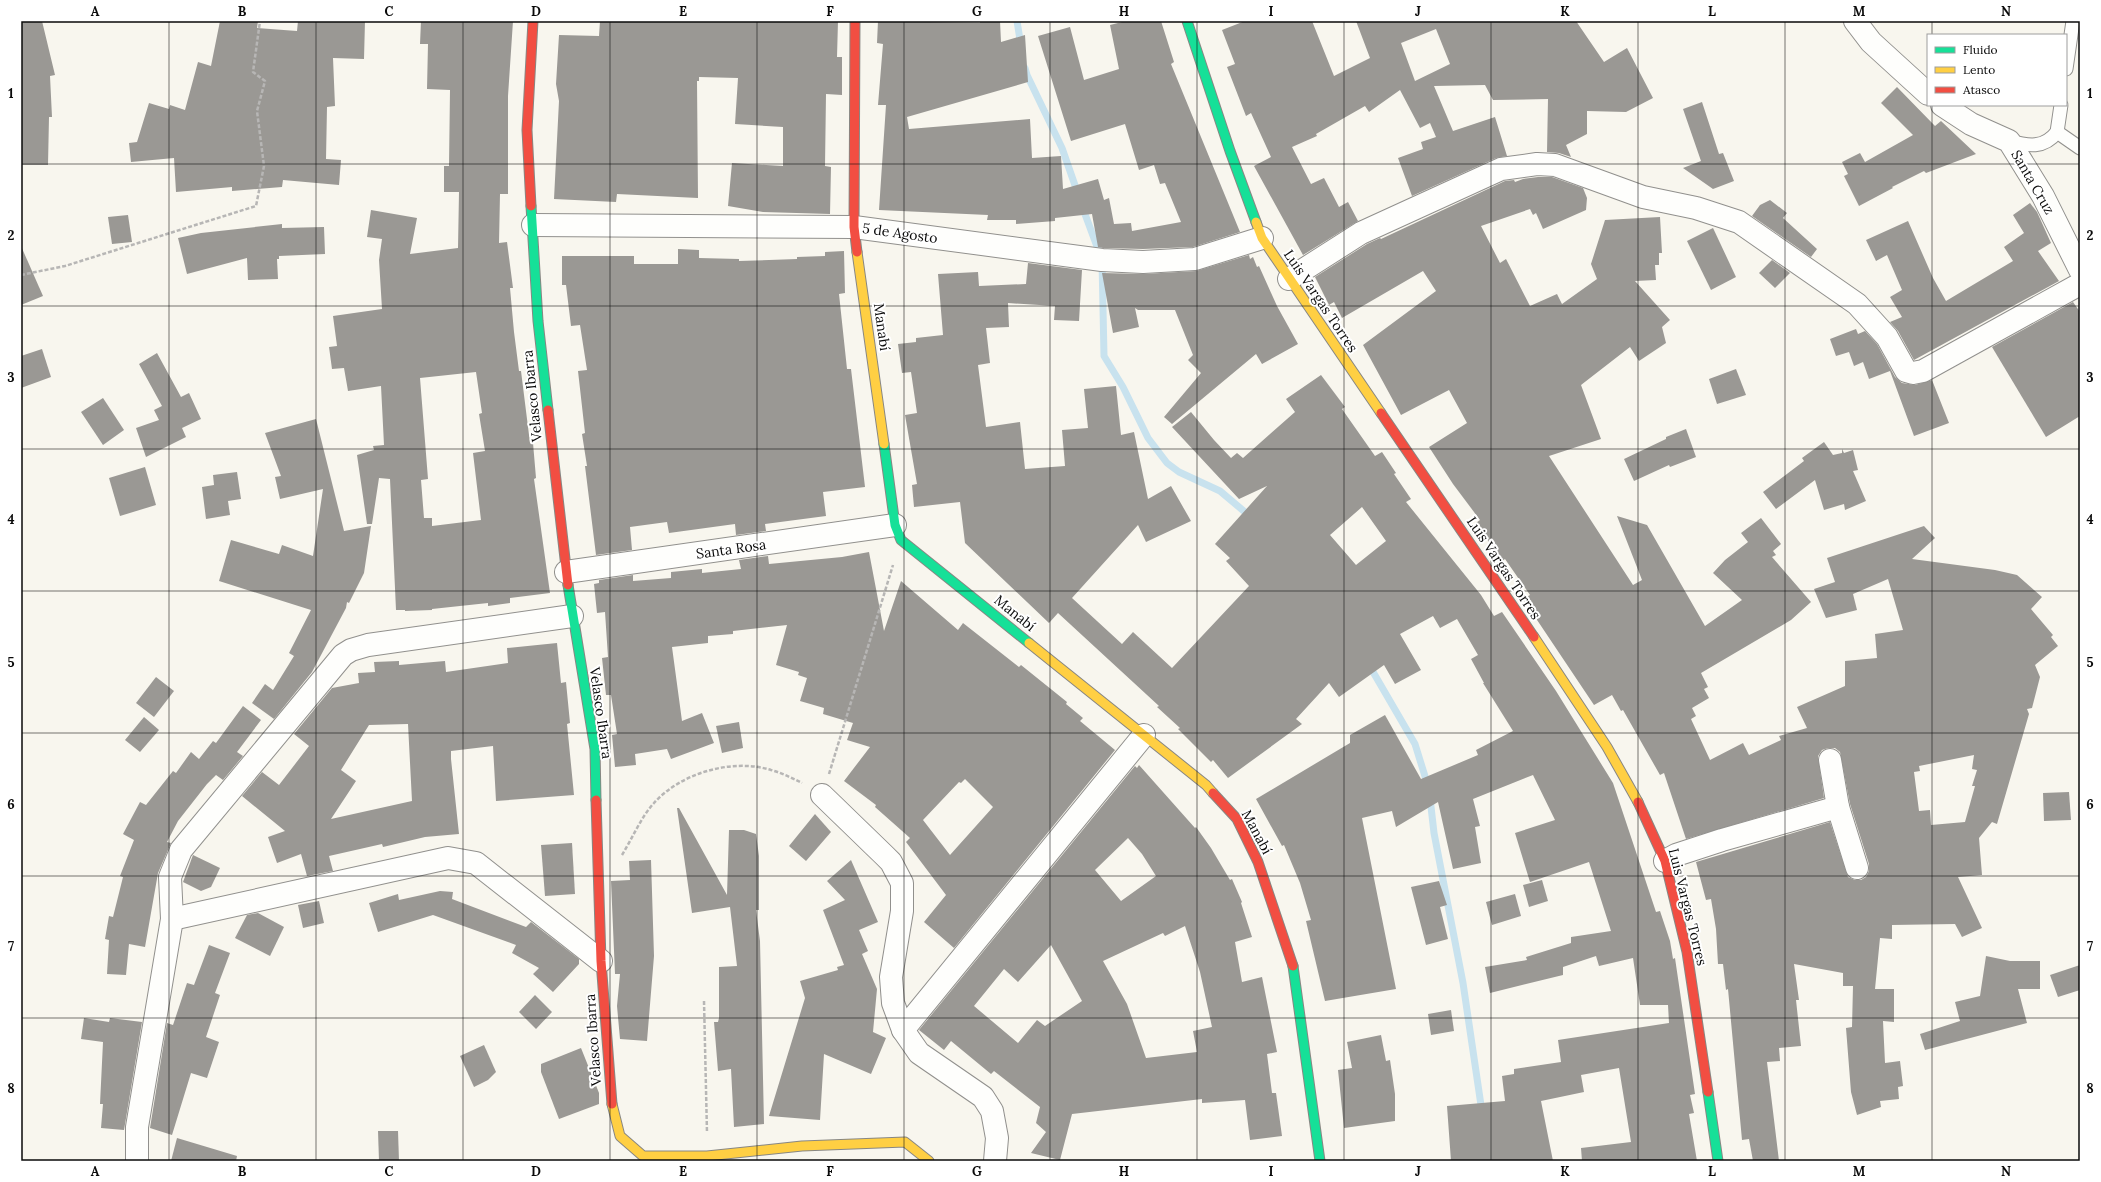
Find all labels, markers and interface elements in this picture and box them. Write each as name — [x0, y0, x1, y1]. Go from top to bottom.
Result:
text: A — [91, 3, 100, 20]
text: B — [238, 3, 247, 20]
text: C — [385, 3, 394, 20]
text: D — [531, 3, 541, 20]
text: E — [679, 3, 687, 20]
text: F — [826, 3, 834, 20]
text: G — [972, 3, 982, 20]
text: H — [1119, 3, 1129, 20]
text: I — [1268, 3, 1274, 20]
text: J — [1415, 3, 1421, 20]
text: K — [1560, 3, 1570, 20]
text: L — [1708, 3, 1716, 20]
text: M — [1853, 3, 1866, 20]
text: N — [2001, 3, 2011, 20]
legend — [1927, 34, 2067, 106]
text: Fluido — [1963, 42, 1998, 57]
text: Lento — [1963, 62, 1995, 77]
text: Atasco — [1962, 82, 2000, 97]
text: 1 — [8, 85, 14, 102]
text: 1 — [2087, 85, 2093, 102]
street label: Santa Cruz — [2007, 147, 2059, 217]
street label: 5 de Agosto — [861, 219, 939, 247]
text: 2 — [8, 227, 15, 244]
text: 2 — [2087, 227, 2094, 244]
street label: Luis Vargas Torres — [1280, 246, 1362, 356]
street label: Manabí — [870, 302, 894, 352]
street label: Velasco Ibarra — [518, 349, 546, 444]
text: 3 — [7, 369, 15, 386]
text: 3 — [2086, 369, 2094, 386]
text: 4 — [7, 511, 15, 528]
text: 4 — [2086, 511, 2094, 528]
street label: Luis Vargas Torres — [1463, 513, 1545, 623]
street label: Santa Rosa — [695, 535, 767, 563]
street label: Manabí — [991, 591, 1039, 635]
text: 5 — [7, 654, 15, 671]
text: 5 — [2086, 654, 2094, 671]
street label: Velasco Ibarra — [586, 665, 616, 760]
text: 6 — [7, 796, 15, 813]
text: 6 — [2086, 796, 2094, 813]
street label: Manabí — [1238, 807, 1276, 857]
street label: Luis Vargas Torres — [1665, 846, 1711, 968]
text: 7 — [8, 938, 14, 955]
text: 7 — [2087, 938, 2093, 955]
street label: Velasco Ibarra — [581, 993, 605, 1088]
text: 8 — [7, 1080, 15, 1097]
text: 8 — [2086, 1080, 2094, 1097]
text: A — [91, 1163, 100, 1180]
text: B — [238, 1163, 247, 1180]
text: C — [385, 1163, 394, 1180]
text: D — [531, 1163, 541, 1180]
text: E — [679, 1163, 687, 1180]
text: F — [826, 1163, 834, 1180]
text: G — [972, 1163, 982, 1180]
text: H — [1119, 1163, 1129, 1180]
text: I — [1268, 1163, 1274, 1180]
text: J — [1415, 1163, 1421, 1180]
text: K — [1560, 1163, 1570, 1180]
text: L — [1708, 1163, 1716, 1180]
text: M — [1853, 1163, 1866, 1180]
text: N — [2001, 1163, 2011, 1180]

